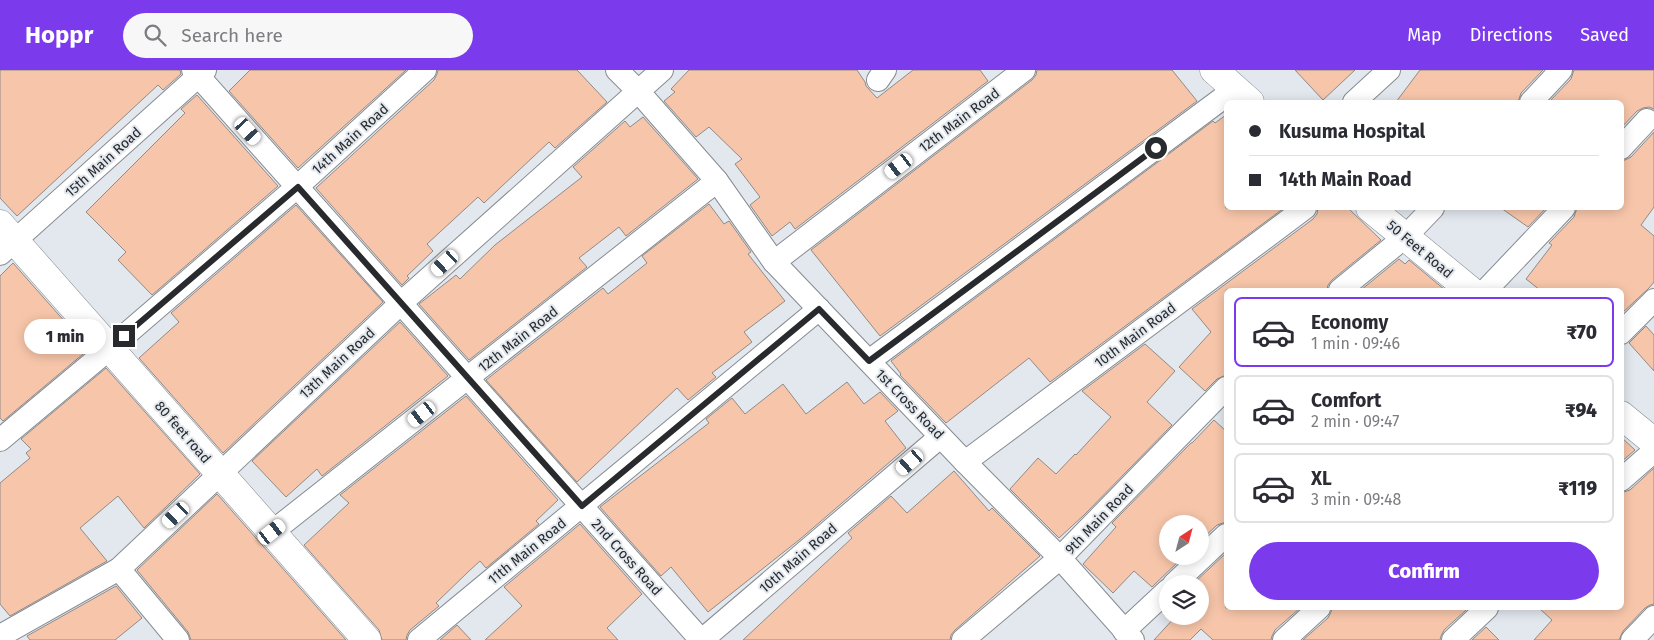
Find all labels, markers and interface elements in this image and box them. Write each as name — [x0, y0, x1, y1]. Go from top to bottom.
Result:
search box — [123, 13, 473, 58]
text: Hoppr — [25, 21, 93, 49]
icon: search — [141, 21, 169, 49]
text: Search here — [181, 24, 283, 47]
text: Map — [1407, 24, 1442, 46]
text: Directions — [1470, 24, 1552, 46]
text: Saved — [1580, 24, 1629, 46]
street label: 12th Main Road — [916, 85, 1003, 156]
street label: 14th Main Road — [309, 101, 392, 178]
car — [232, 115, 263, 147]
text: Kusuma Hospital — [1279, 120, 1425, 143]
street label: 15th Main Road — [62, 124, 145, 201]
route start — [1145, 137, 1167, 159]
car — [882, 151, 915, 181]
text: 14th Main Road — [1279, 168, 1412, 191]
street label: 50 Feet Road — [1383, 217, 1456, 282]
car — [428, 247, 461, 279]
street label: 10th Main Road — [1091, 299, 1179, 372]
street label: 12th Main Road — [475, 303, 562, 376]
icon: car — [1251, 310, 1296, 355]
text: Economy — [1311, 311, 1388, 334]
callout: 1 min — [24, 318, 106, 354]
text: ₹70 — [1567, 321, 1597, 344]
street label: 13th Main Road — [296, 324, 378, 403]
route end — [113, 325, 135, 347]
text: 1 min — [46, 327, 84, 346]
text: 1 min · 09:46 — [1311, 334, 1400, 353]
street label: 1st Cross Road — [872, 366, 947, 443]
icon: car — [1251, 388, 1296, 433]
text: Comfort — [1311, 389, 1381, 412]
street label: 80 feet road — [151, 398, 214, 467]
car — [405, 399, 438, 429]
text: ₹94 — [1565, 399, 1597, 422]
text: 2 min · 09:47 — [1311, 412, 1399, 431]
car — [893, 446, 926, 478]
icon: car — [1251, 466, 1296, 511]
text: XL — [1311, 467, 1332, 490]
text: ₹119 — [1558, 477, 1597, 500]
street label: 9th Main Road — [1062, 481, 1137, 558]
text: 3 min · 09:48 — [1311, 490, 1401, 509]
car — [159, 499, 192, 531]
street label: 11th Main Road — [485, 515, 570, 588]
north arrow — [1159, 515, 1209, 565]
map controls — [1159, 515, 1209, 625]
street label: 2nd Cross Road — [588, 516, 665, 599]
car — [255, 517, 288, 547]
street label: 10th Main Road — [756, 520, 841, 597]
button: Confirm — [1249, 542, 1599, 600]
button: layers — [1159, 575, 1209, 625]

